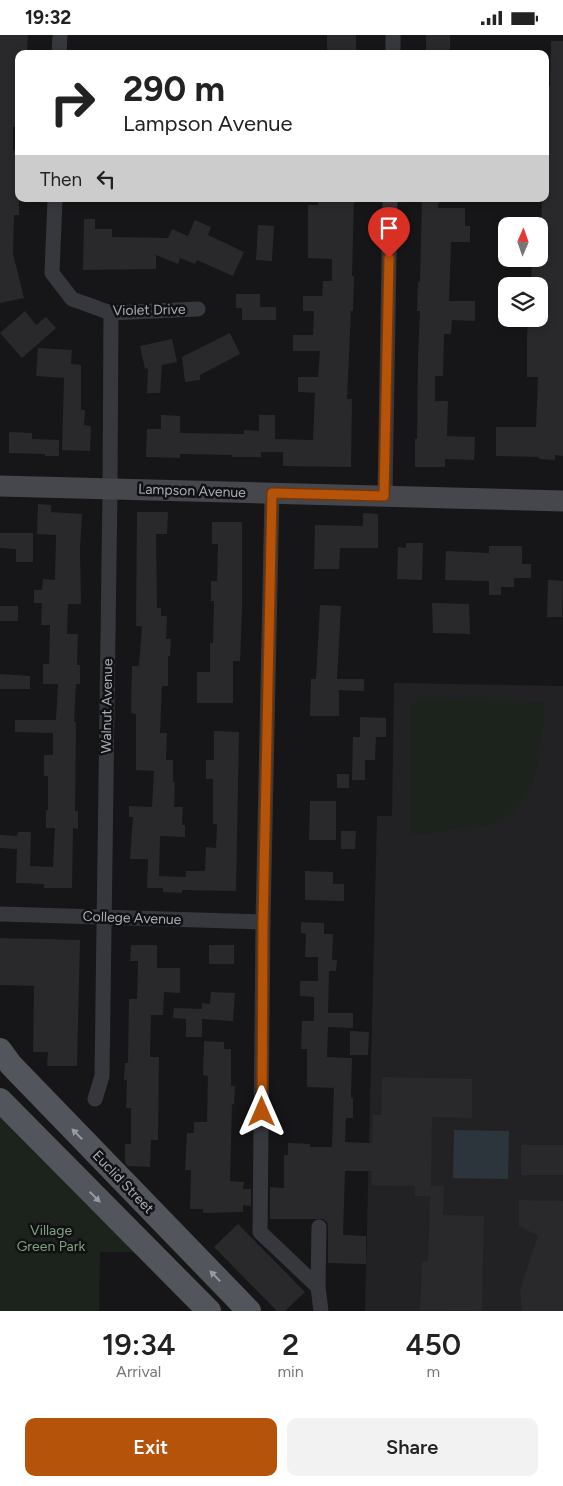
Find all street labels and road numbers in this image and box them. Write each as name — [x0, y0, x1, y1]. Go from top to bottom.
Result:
street label: Violet Drive — [112, 301, 186, 319]
street label: Lampson Avenue — [138, 481, 247, 501]
street label: Walnut Avenue — [98, 658, 116, 754]
street label: College Avenue — [82, 908, 182, 928]
street label: Euclid Street — [89, 1147, 157, 1217]

